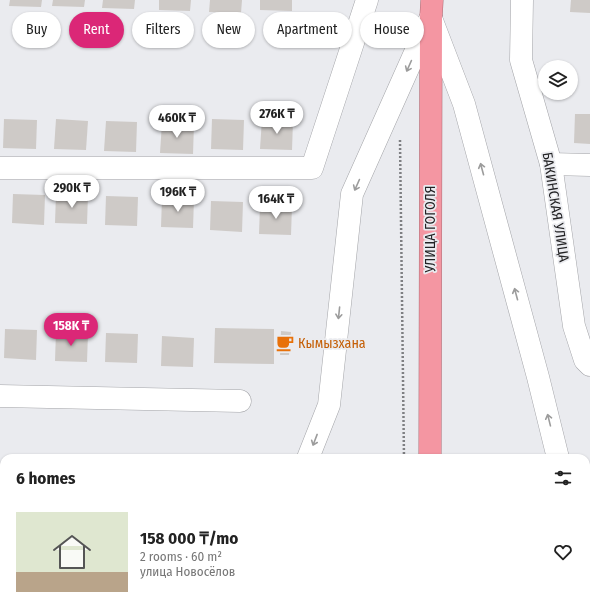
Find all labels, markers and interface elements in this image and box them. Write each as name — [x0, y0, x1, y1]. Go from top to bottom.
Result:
chip: Buy — [12, 12, 61, 48]
chip: Rent — [69, 12, 124, 48]
chip: Filters — [132, 12, 194, 48]
chip: New — [202, 12, 255, 48]
chip: Apartment — [263, 12, 352, 48]
chip: House — [360, 12, 424, 48]
one-way arrow — [405, 59, 412, 71]
map controls — [538, 60, 578, 100]
button: layers — [538, 60, 578, 100]
pin: 276K ₸ — [244, 101, 310, 135]
pin: 460K ₸ — [144, 105, 210, 139]
text: 276K ₸ — [259, 106, 295, 121]
text: 460K ₸ — [158, 110, 196, 125]
street label: БАКИНСКАЯ УЛИЦА — [538, 151, 573, 264]
one-way arrow — [478, 163, 485, 176]
pin: 290K ₸ — [39, 175, 105, 209]
one-way arrow — [352, 178, 360, 190]
pin: 196K ₸ — [145, 179, 211, 213]
text: 290K ₸ — [53, 180, 91, 195]
text: 196K ₸ — [160, 184, 196, 199]
pin: 164K ₸ — [243, 186, 309, 220]
street label: УЛИЦА ГОГОЛЯ — [422, 186, 439, 273]
text: 164K ₸ — [258, 191, 294, 206]
one-way arrow — [512, 288, 519, 301]
one-way arrow — [335, 306, 343, 319]
pin: 158K ₸ — [38, 313, 104, 347]
text: 158K ₸ — [53, 318, 89, 333]
cafe icon: Кымызхана — [275, 333, 295, 353]
place label: Кымызхана — [298, 335, 366, 352]
one-way arrow — [544, 414, 552, 427]
one-way arrow — [311, 434, 319, 446]
icon: filters — [552, 467, 574, 489]
text: 6 homes — [16, 468, 75, 489]
icon: home — [48, 528, 96, 576]
text: 158 000 ₸/mo — [140, 528, 238, 549]
icon: heart — [552, 541, 574, 563]
text: 2 rooms · 60 m² — [140, 549, 222, 564]
text: улица Новосёлов — [140, 564, 235, 579]

